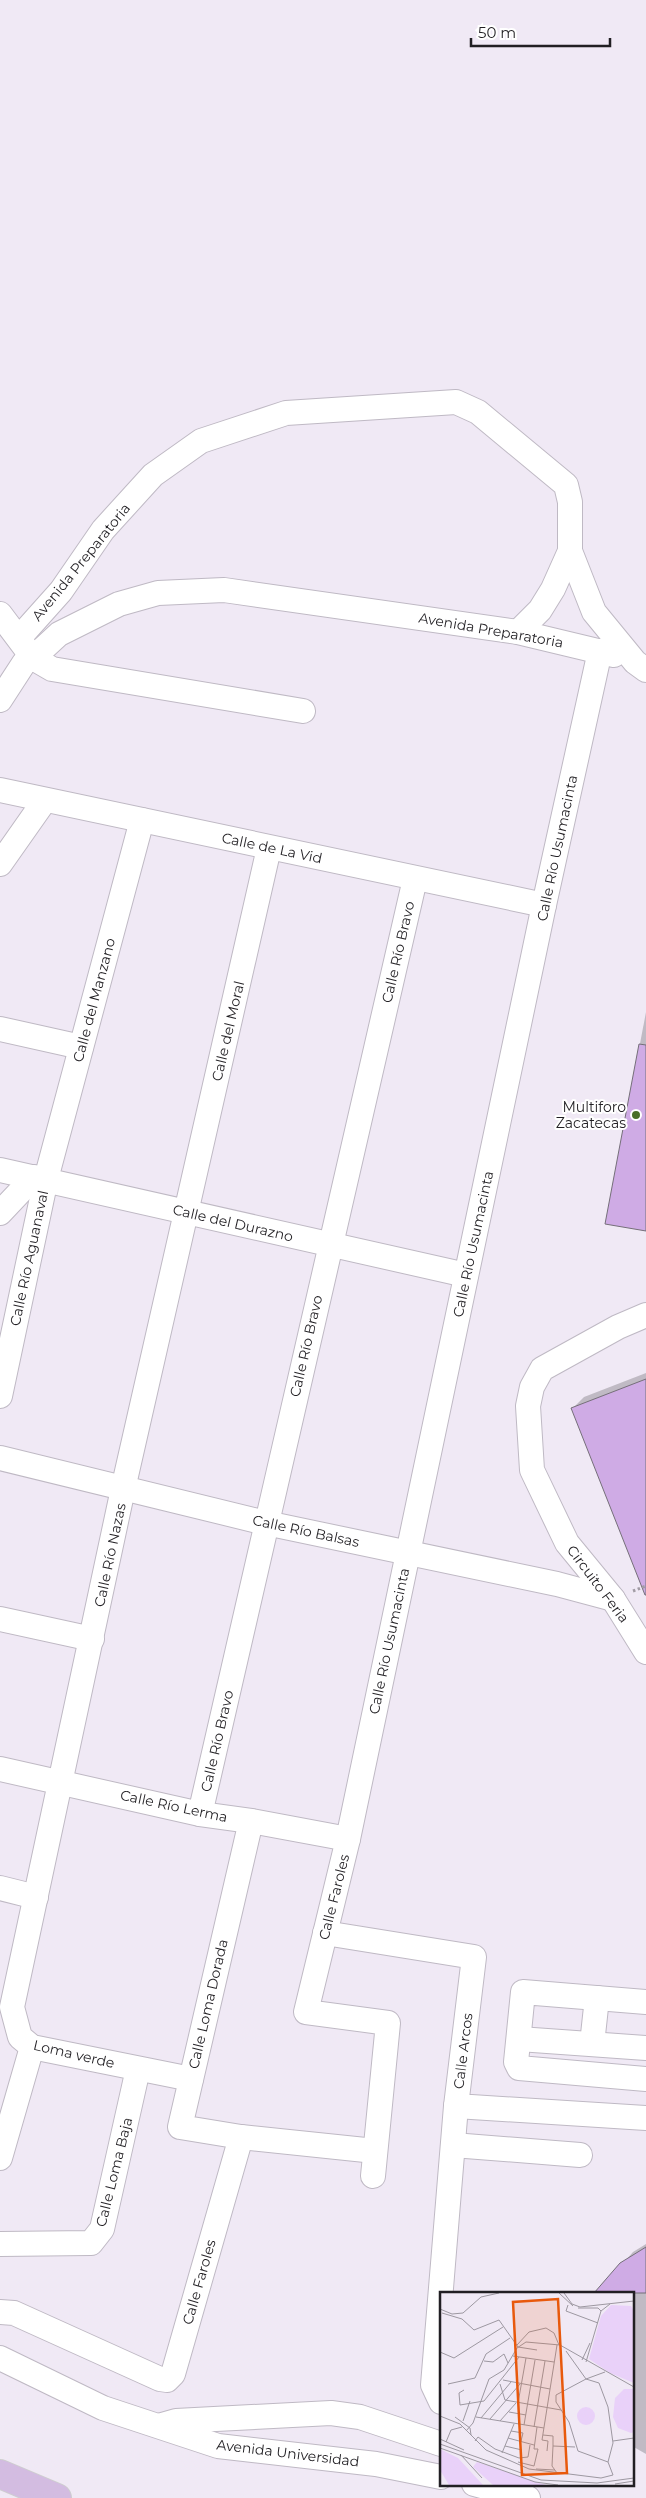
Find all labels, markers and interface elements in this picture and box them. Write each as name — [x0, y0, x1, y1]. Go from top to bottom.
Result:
scale bar — [471, 15, 610, 47]
text: 50 m — [478, 23, 516, 42]
street label: Avenida Preparatoria — [28, 499, 134, 625]
street label: Avenida Preparatoria — [417, 608, 565, 652]
street label: Calle Río Usumacinta — [533, 773, 581, 923]
street label: Calle de La Vid — [220, 829, 324, 867]
street label: Calle Río Bravo — [378, 899, 419, 1005]
street label: Calle del Manzano — [69, 936, 119, 1064]
street label: Calle del Moral — [208, 979, 248, 1083]
place label: Multiforo Zacatecas — [556, 1098, 626, 1132]
marker: Multiforo Zacatecas — [630, 1109, 642, 1121]
street label: Calle Río Usumacinta — [449, 1169, 497, 1319]
street label: Calle Río Aguanaval — [6, 1189, 52, 1327]
street label: Calle del Durazno — [171, 1200, 295, 1246]
street label: Calle Río Bravo — [286, 1293, 327, 1399]
street label: Calle Río Nazas — [90, 1501, 130, 1609]
street label: Calle Río Balsas — [251, 1511, 361, 1551]
street label: Circuito Feria — [563, 1542, 633, 1626]
street label: Calle Río Usumacinta — [365, 1566, 413, 1716]
street label: Calle Río Bravo — [197, 1688, 238, 1794]
street label: Calle Río Lerma — [119, 1786, 229, 1826]
street label: Calle Faroles — [315, 1852, 353, 1942]
street label: Calle Loma Dorada — [184, 1937, 232, 2071]
street label: Calle Arcos — [449, 2012, 477, 2090]
street label: Loma verde — [32, 2036, 116, 2072]
street label: Calle Loma Baja — [92, 2115, 136, 2229]
street label: Calle Faroles — [178, 2237, 220, 2327]
inset map — [440, 2292, 634, 2486]
street label: Avenida Universidad — [216, 2435, 360, 2471]

